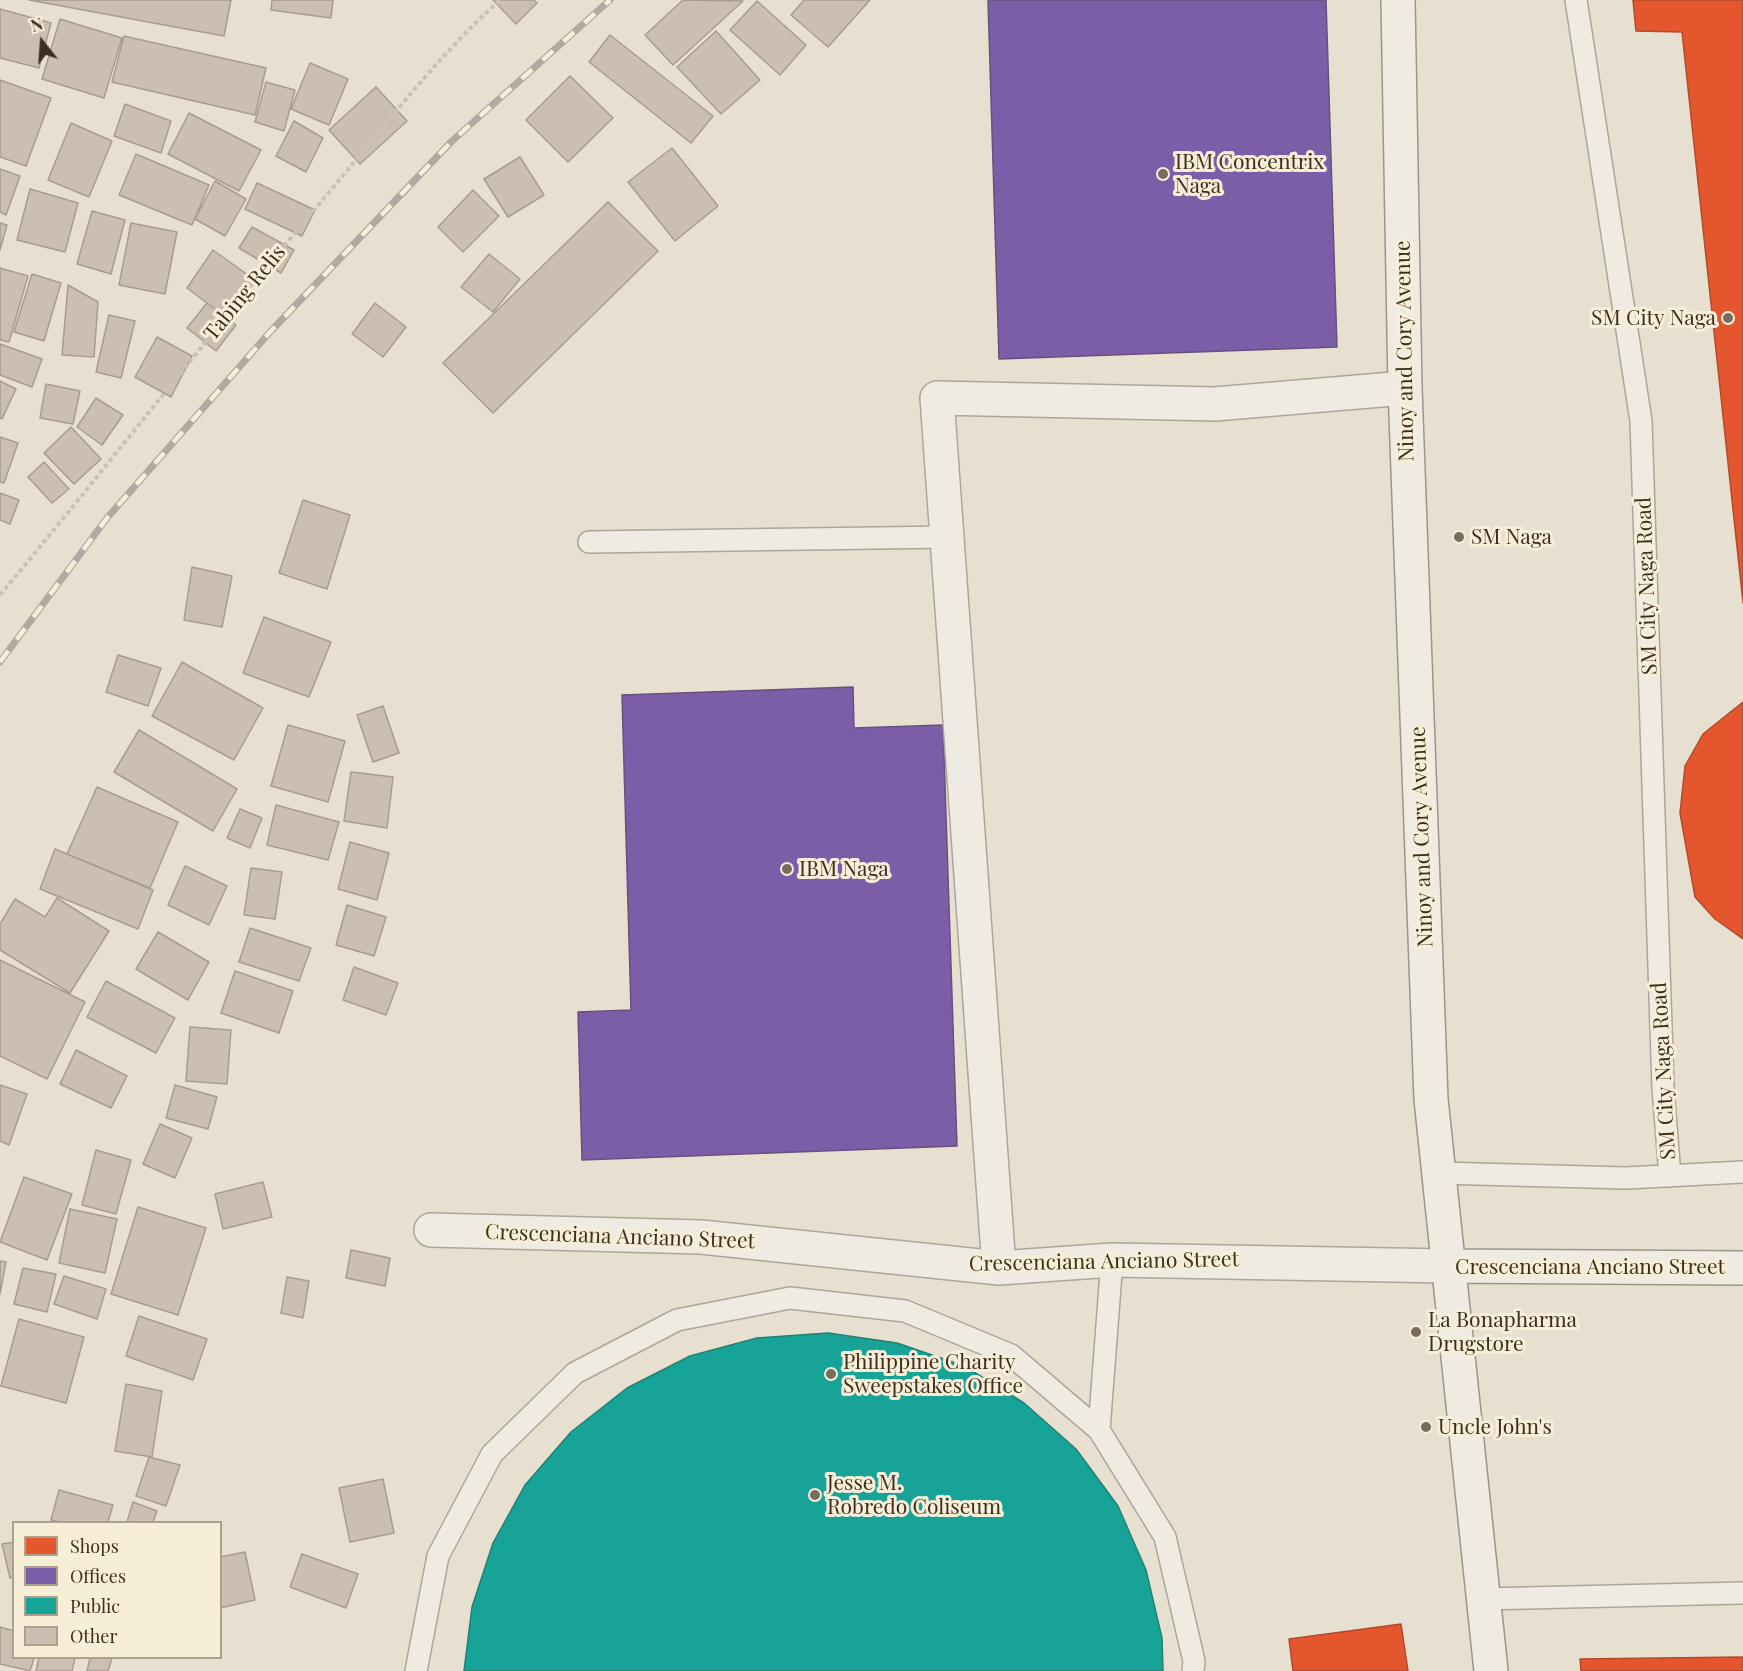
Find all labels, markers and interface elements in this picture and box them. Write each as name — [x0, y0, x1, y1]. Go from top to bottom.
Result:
north arrow — [12, 12, 72, 72]
text: N — [28, 13, 45, 36]
place label: IBM Concentrix Naga — [1175, 149, 1324, 199]
marker: IBM Concentrix Naga — [1156, 167, 1170, 181]
street label: Tabing Relis — [199, 240, 291, 346]
street label: Ninoy and Cory Avenue — [1390, 240, 1420, 462]
place label: SM City Naga — [1591, 305, 1716, 331]
marker: SM City Naga — [1721, 311, 1735, 325]
street label: SM City Naga Road — [1631, 497, 1663, 675]
place label: SM Naga — [1471, 524, 1552, 550]
marker: SM Naga — [1452, 530, 1466, 544]
street label: Ninoy and Cory Avenue — [1406, 726, 1438, 948]
place label: IBM Naga — [799, 856, 889, 882]
marker: IBM Naga — [780, 862, 794, 876]
street label: SM City Naga Road — [1647, 982, 1681, 1160]
street label: Crescenciana Anciano Street — [485, 1220, 755, 1254]
street label: Crescenciana Anciano Street — [969, 1247, 1239, 1277]
street label: Crescenciana Anciano Street — [1455, 1254, 1725, 1280]
place label: La Bonapharma Drugstore — [1428, 1307, 1577, 1357]
marker: La Bonapharma Drugstore — [1409, 1325, 1423, 1339]
place label: Philippine Charity Sweepstakes Office — [843, 1349, 1023, 1399]
marker: Philippine Charity Sweepstakes Office — [824, 1367, 838, 1381]
place label: Uncle John's — [1438, 1414, 1552, 1440]
marker: Uncle John's — [1419, 1420, 1433, 1434]
place label: Jesse M. Robredo Coliseum — [827, 1470, 1001, 1520]
marker: Jesse M. Robredo Coliseum — [808, 1488, 822, 1502]
legend — [12, 1521, 222, 1659]
text: Shops — [70, 1534, 119, 1558]
text: Offices — [70, 1564, 126, 1588]
text: Public — [70, 1594, 120, 1618]
text: Other — [70, 1624, 117, 1648]

